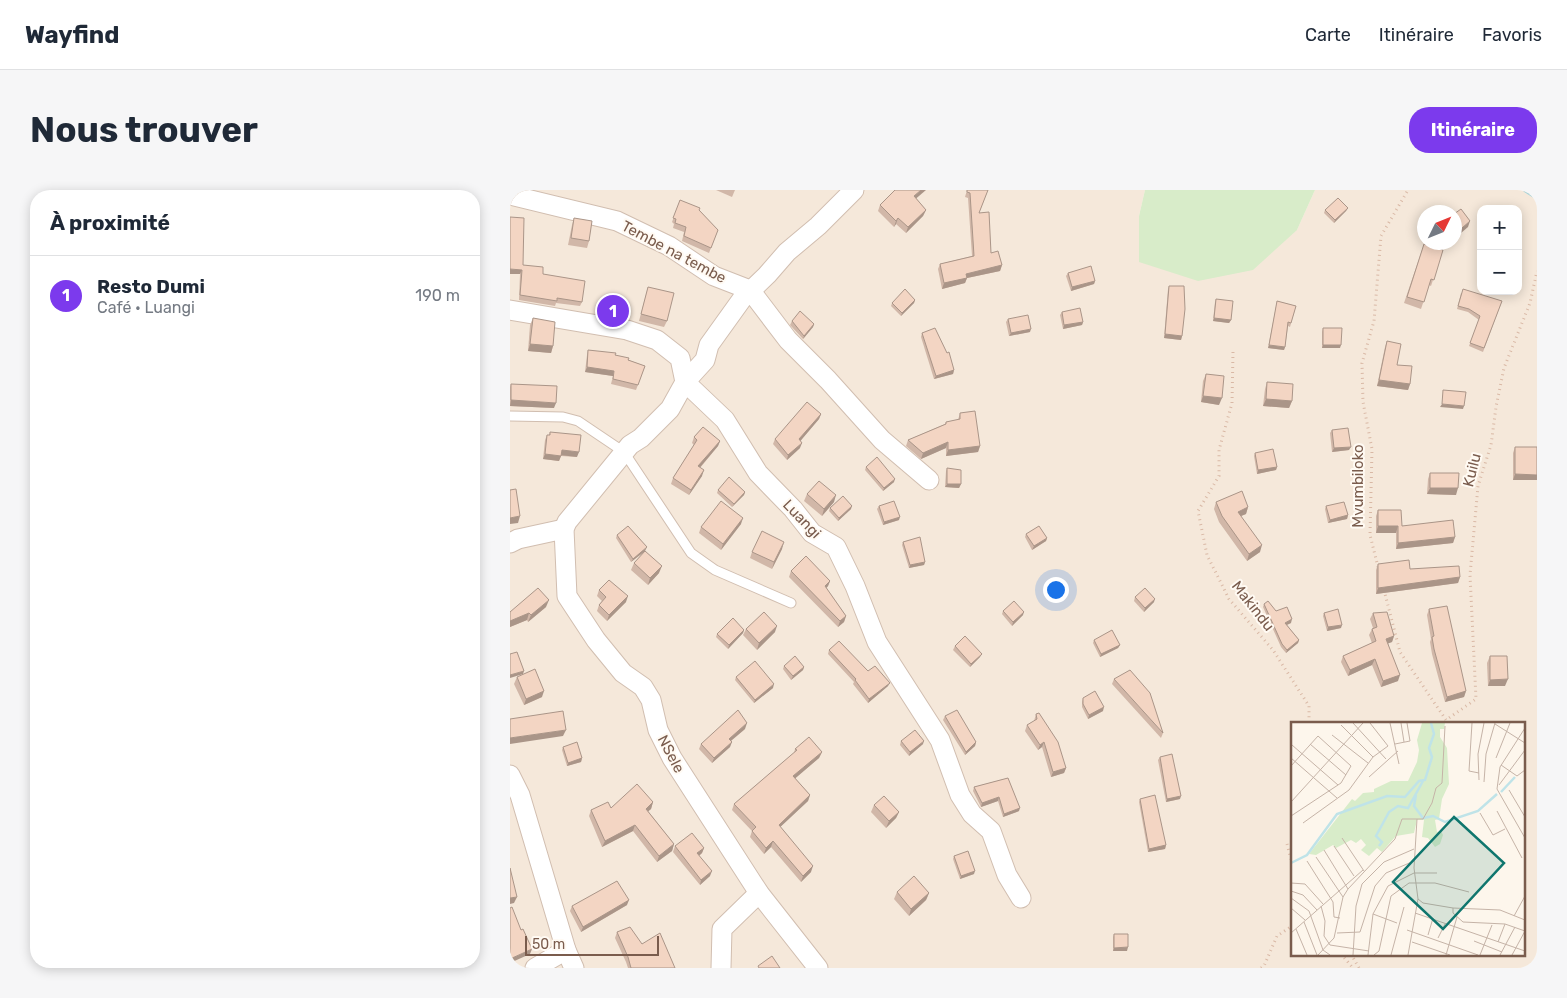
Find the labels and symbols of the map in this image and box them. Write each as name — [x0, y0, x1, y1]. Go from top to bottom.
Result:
north arrow — [1417, 205, 1462, 250]
street label: Tembe na tembe — [619, 217, 729, 287]
pin: 1 — [597, 292, 629, 330]
street label: Mvumbiloko — [1349, 444, 1367, 528]
street label: Kuilu — [1459, 451, 1485, 489]
street label: Luangi — [779, 496, 825, 542]
your location — [1043, 577, 1069, 603]
street label: Makindu — [1228, 577, 1278, 635]
inset map — [1291, 722, 1524, 956]
street label: NSele — [654, 732, 688, 776]
scale bar — [525, 933, 659, 956]

